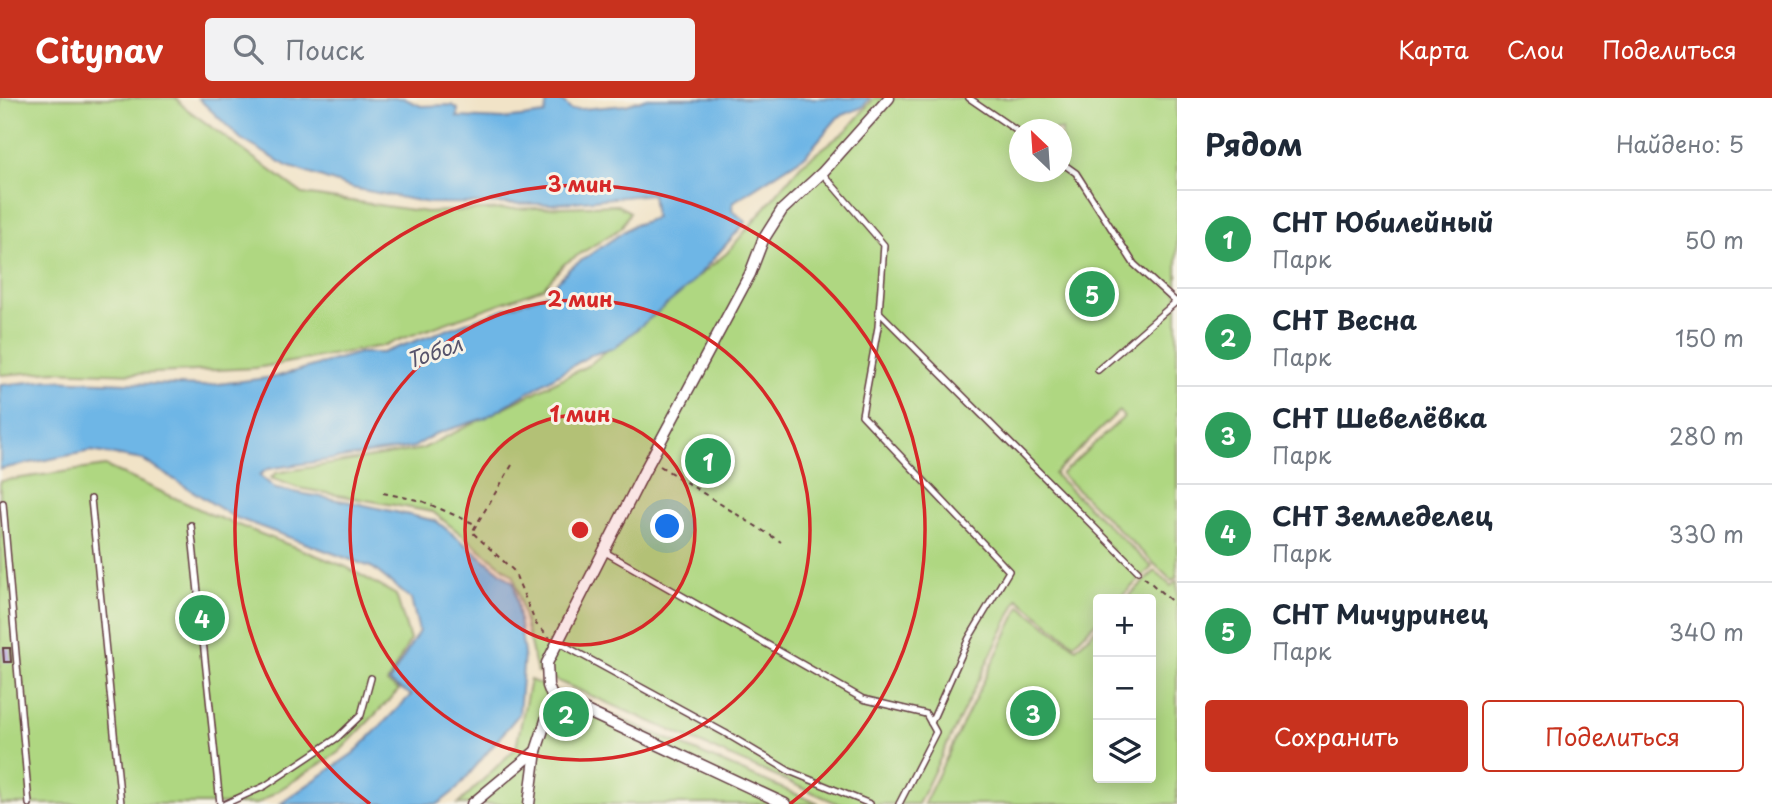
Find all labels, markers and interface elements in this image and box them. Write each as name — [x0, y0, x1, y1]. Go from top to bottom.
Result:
search box — [205, 18, 695, 81]
text: Citynav — [35, 24, 163, 74]
icon: search — [229, 30, 267, 68]
text: Поиск — [285, 30, 364, 69]
text: Карта — [1398, 31, 1469, 67]
text: Слои — [1507, 31, 1564, 67]
text: Поделиться — [1602, 31, 1737, 67]
north arrow — [1009, 119, 1072, 182]
text: Рядом — [1205, 121, 1303, 166]
text: Найдено: 5 — [1616, 126, 1744, 161]
text: 3 мин — [548, 167, 612, 199]
text: СНТ Юбилейный — [1272, 202, 1494, 241]
text: 1 — [1223, 222, 1234, 257]
text: 50 m — [1684, 222, 1744, 257]
text: Парк — [1272, 241, 1331, 276]
pin: 5 — [1069, 268, 1115, 320]
text: 2 мин — [547, 282, 613, 314]
text: СНТ Весна — [1272, 300, 1417, 339]
text: 2 — [1220, 320, 1236, 355]
text: 150 m — [1675, 320, 1744, 355]
water label: Тобол — [402, 327, 466, 375]
text: Парк — [1272, 339, 1331, 374]
text: 1 мин — [550, 397, 610, 429]
text: СНТ Шевелёвка — [1272, 398, 1487, 437]
text: 3 — [1220, 418, 1236, 453]
text: 280 m — [1669, 418, 1744, 453]
pin: 1 — [685, 435, 731, 487]
text: Парк — [1272, 437, 1331, 472]
text: СНТ Земледелец — [1272, 496, 1492, 535]
your location — [650, 509, 684, 543]
text: 4 — [1220, 516, 1236, 551]
text: 330 m — [1668, 516, 1744, 551]
centre of rings — [568, 518, 592, 542]
text: Парк — [1272, 535, 1331, 570]
pin: 4 — [179, 592, 225, 644]
map controls — [1093, 594, 1156, 783]
button: + — [1093, 594, 1156, 657]
text: СНТ Мичуринец — [1272, 594, 1487, 633]
text: 5 — [1221, 614, 1235, 649]
text: 340 m — [1669, 614, 1744, 649]
text: Парк — [1272, 633, 1331, 668]
button: − — [1093, 657, 1156, 720]
pin: 3 — [1010, 687, 1056, 739]
pin: 2 — [543, 688, 589, 740]
button: Сохранить — [1205, 700, 1468, 772]
button: Поделиться — [1482, 700, 1744, 772]
button: layers — [1093, 720, 1156, 783]

